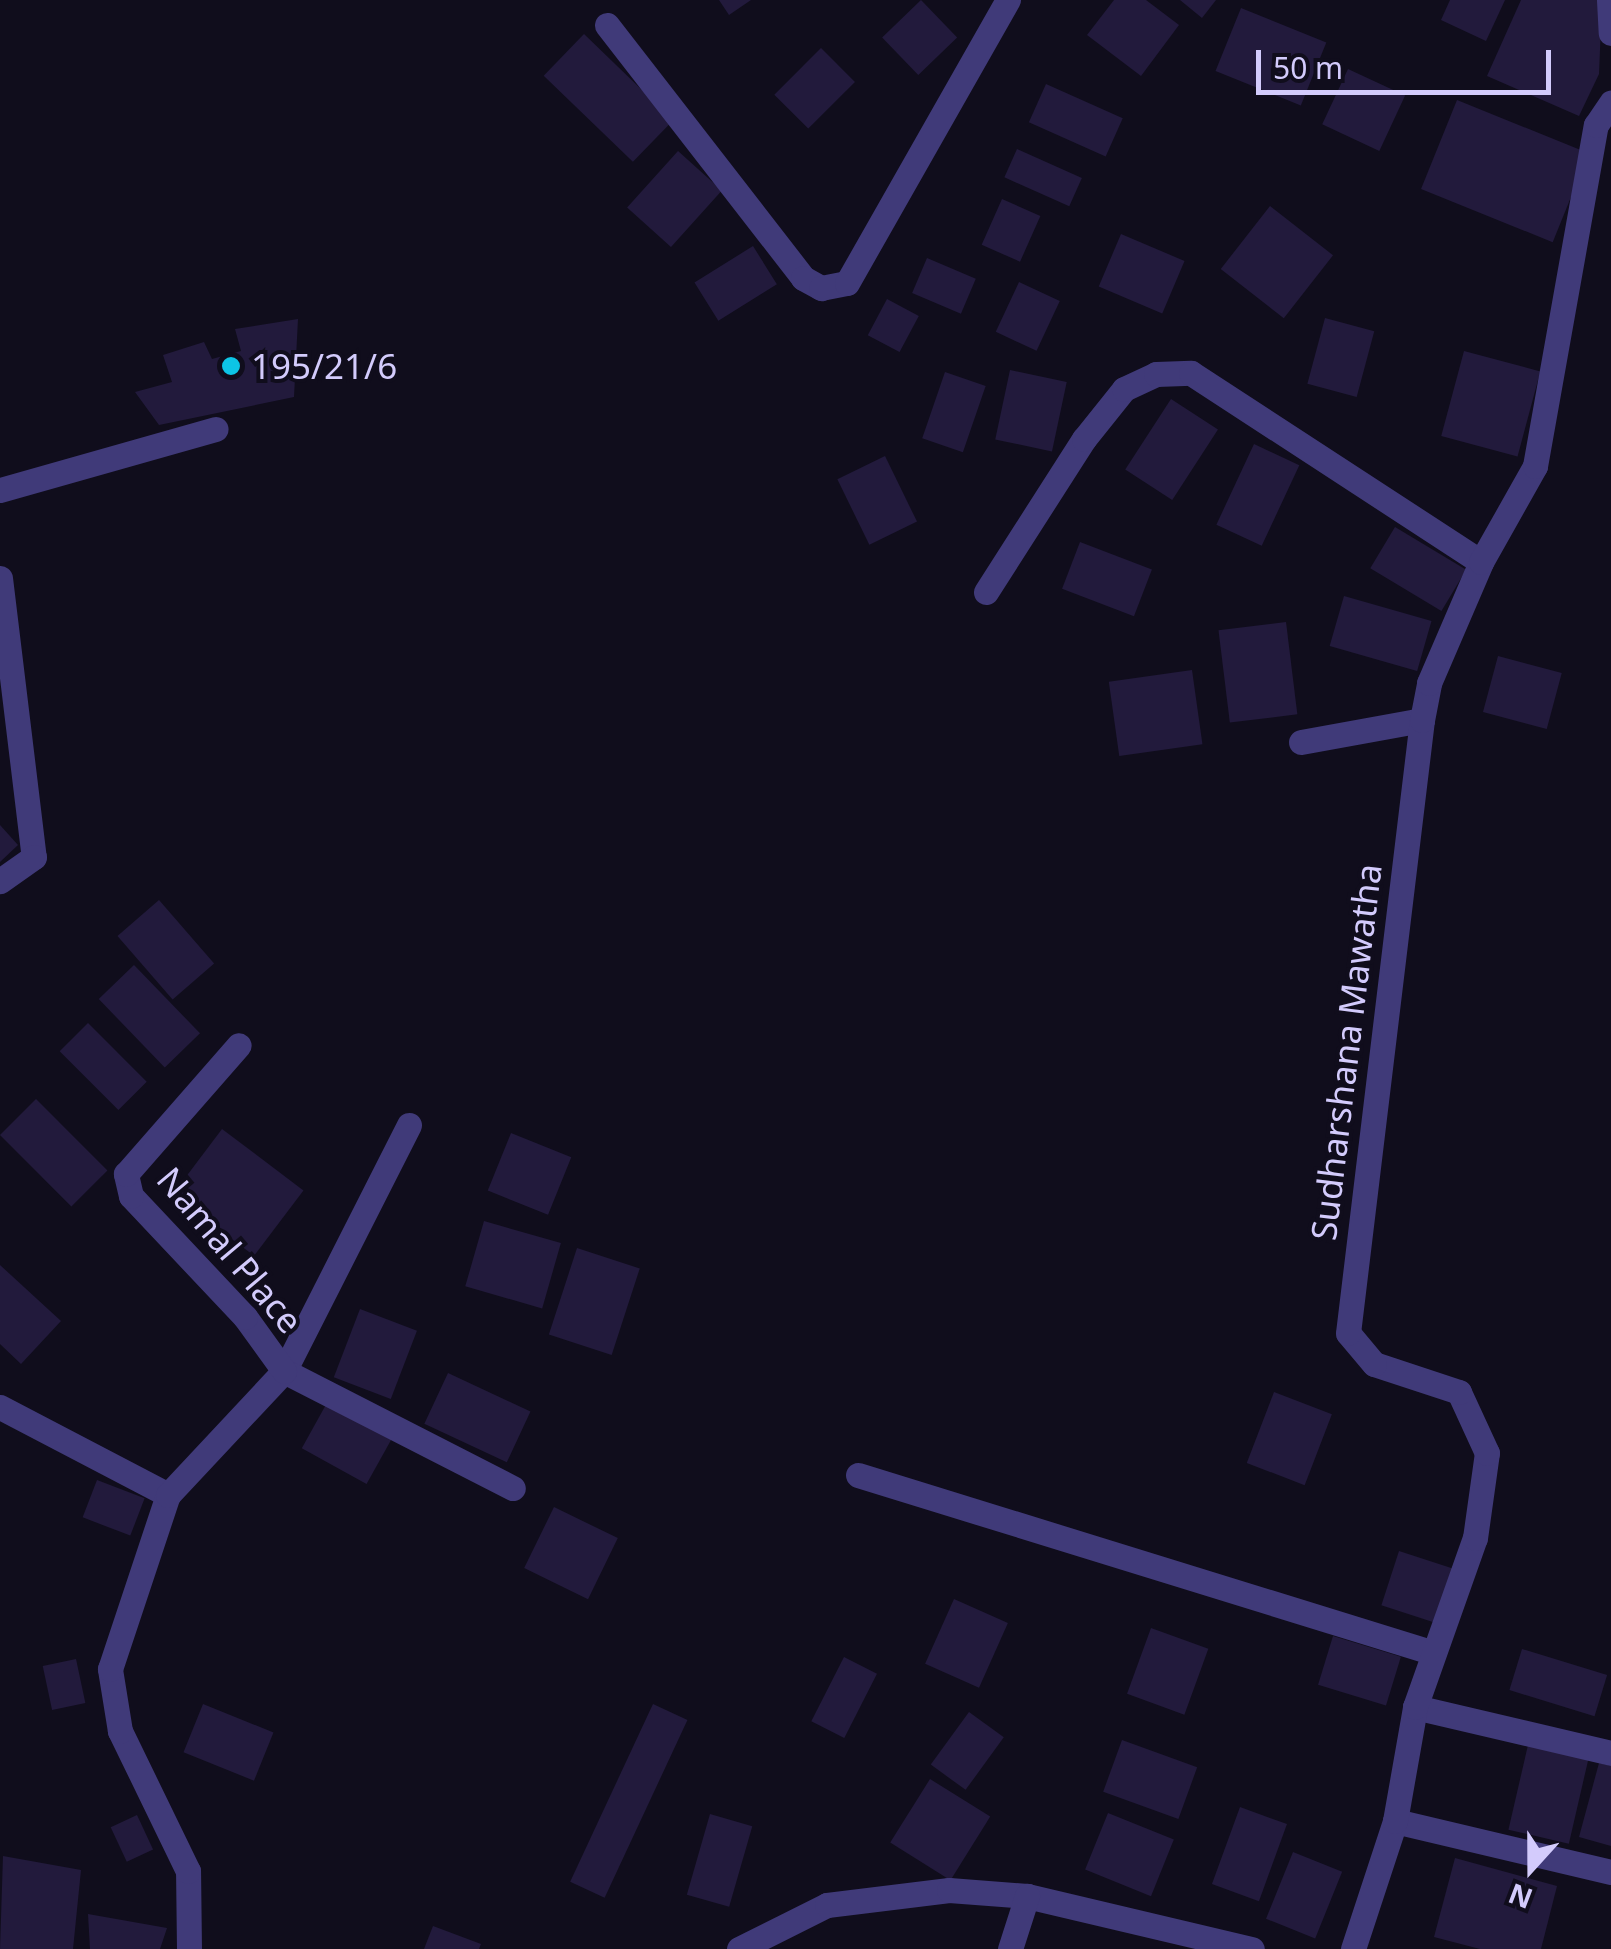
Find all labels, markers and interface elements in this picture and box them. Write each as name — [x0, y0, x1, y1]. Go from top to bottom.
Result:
scale bar — [1261, 30, 1556, 92]
text: 50 m — [1273, 47, 1343, 88]
place label: 195/21/6 — [251, 345, 397, 387]
marker: 195/21/6 — [220, 355, 242, 377]
street label: Sudharshana Mawatha — [1302, 861, 1390, 1243]
street label: Namal Place — [149, 1159, 311, 1341]
north arrow — [1481, 1819, 1581, 1919]
text: N — [1503, 1875, 1538, 1919]

